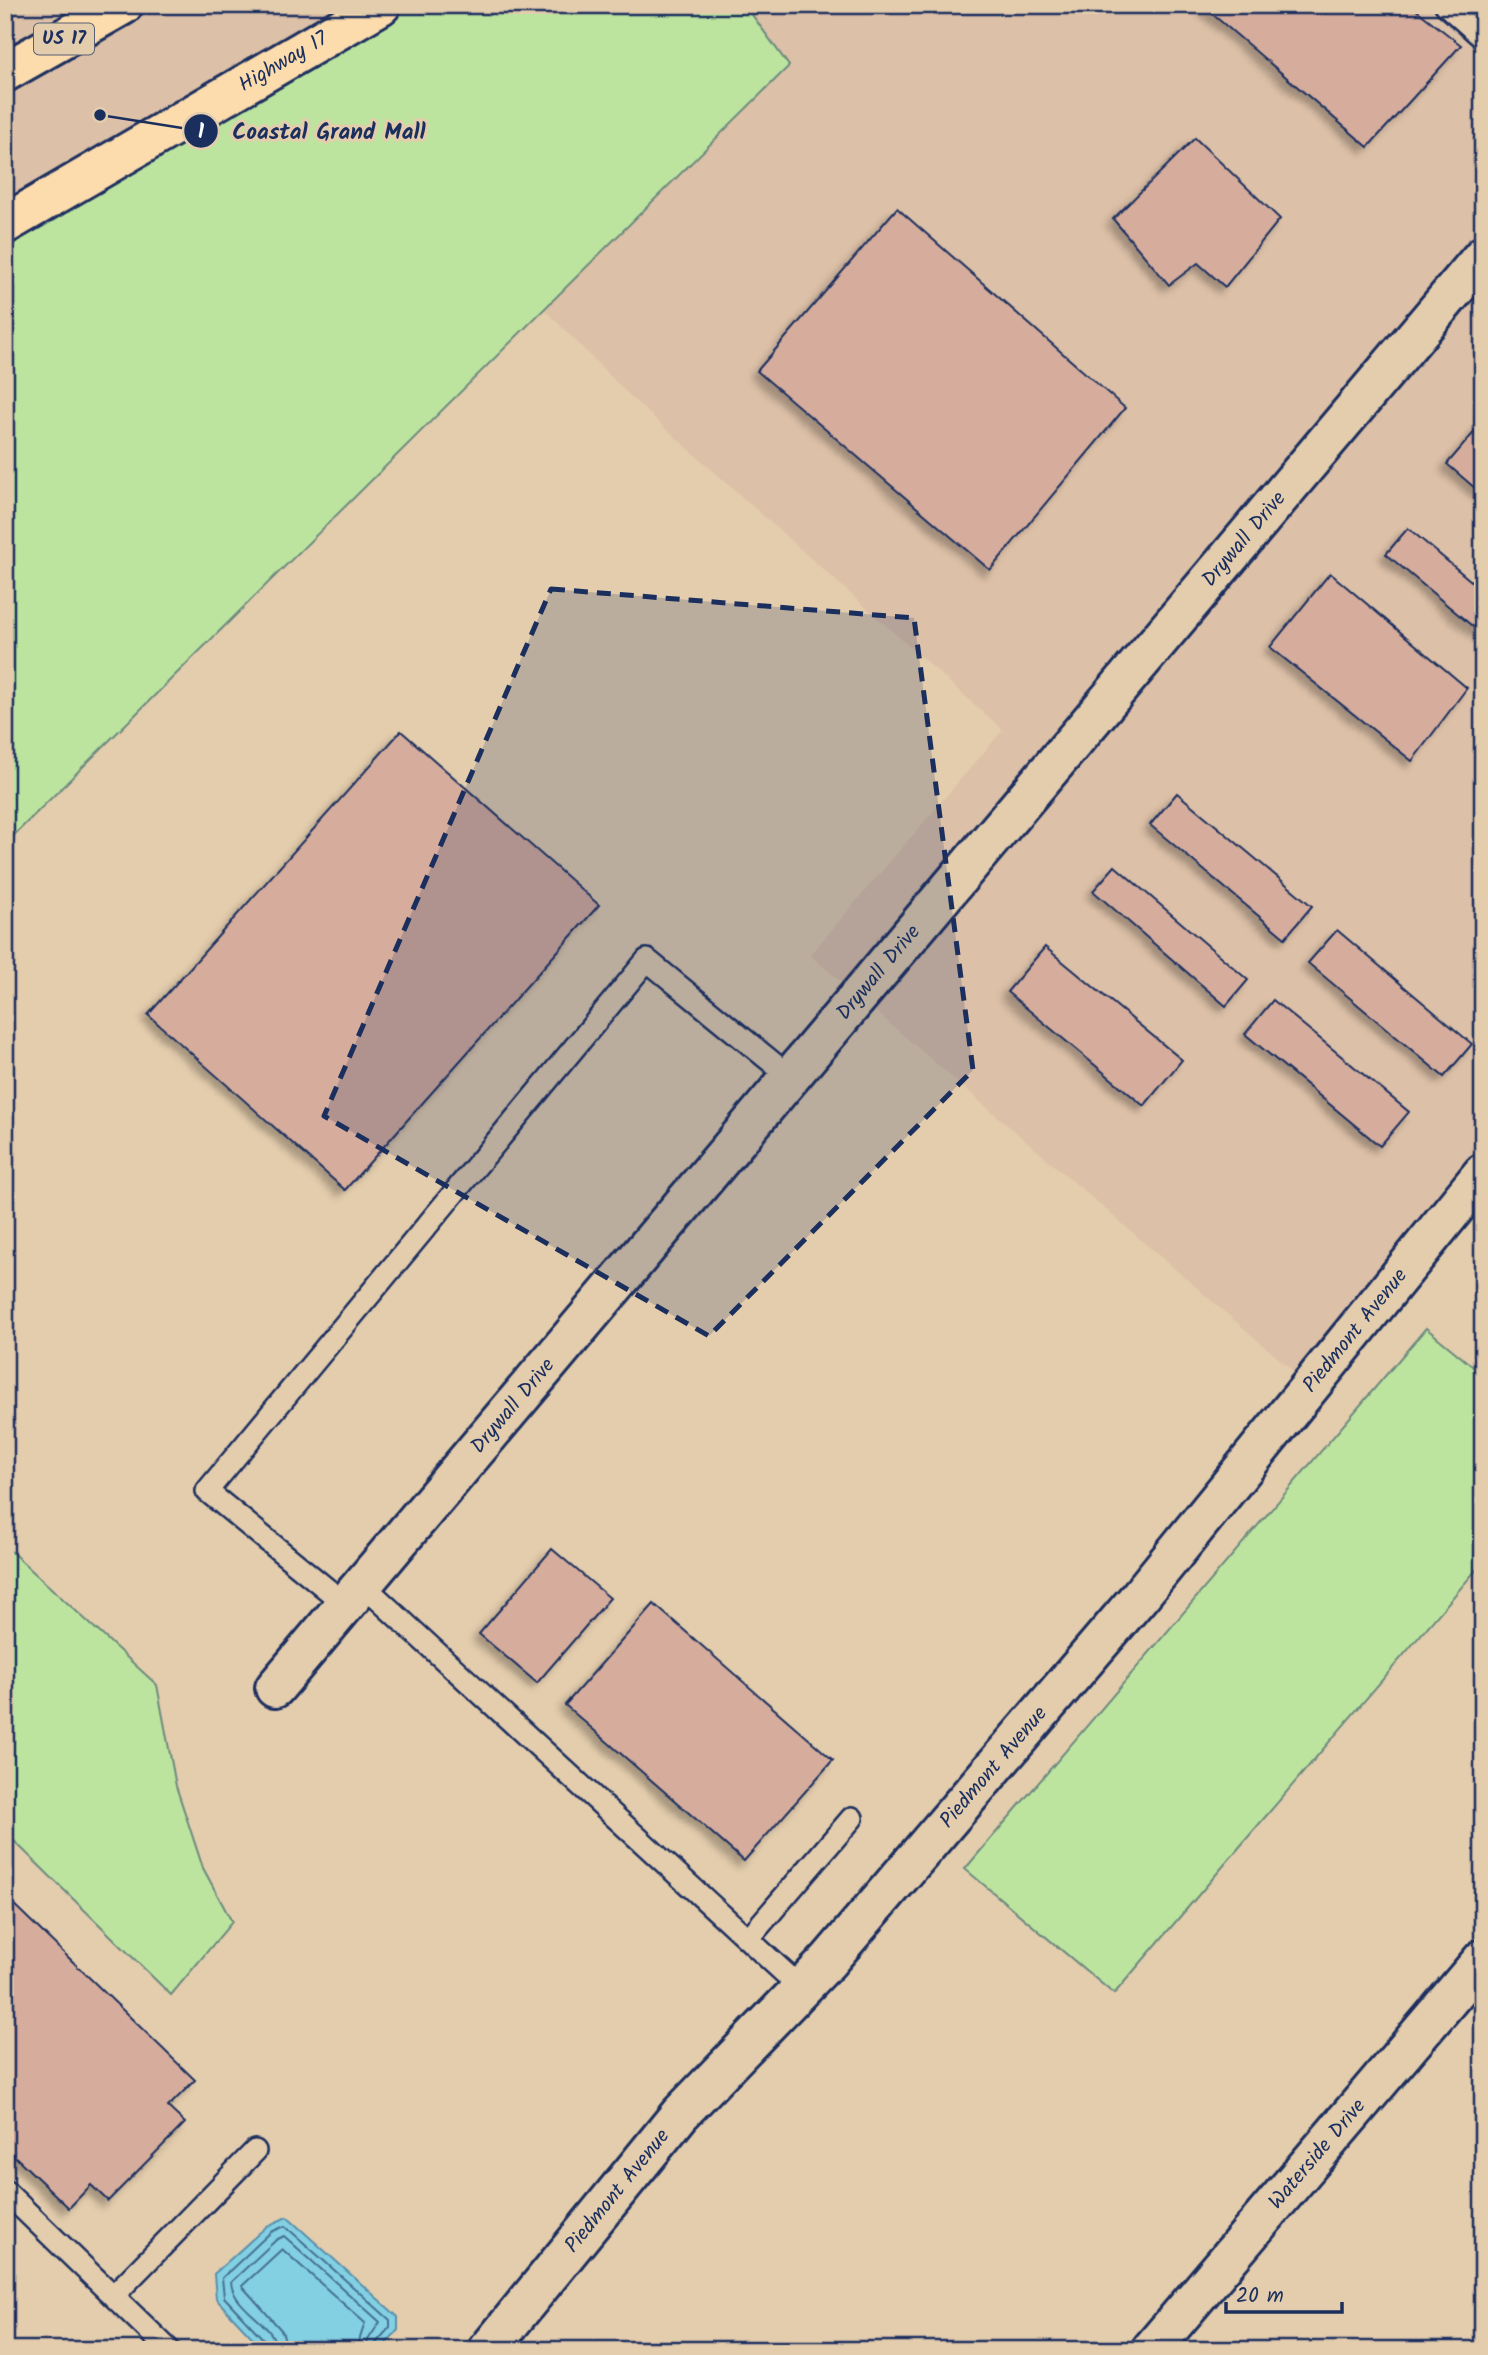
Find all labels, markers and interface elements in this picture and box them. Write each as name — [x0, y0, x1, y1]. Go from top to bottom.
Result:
street label: Highway 17 — [232, 22, 335, 101]
road number: US 17 — [34, 23, 94, 54]
callout: Coastal Grand Mall — [183, 109, 440, 153]
text: Coastal Grand Mall — [232, 115, 427, 151]
text: 1 — [198, 116, 205, 149]
street label: Drywall Drive — [1194, 483, 1295, 594]
street label: Drywall Drive — [828, 917, 929, 1028]
street label: Piedmont Avenue — [1294, 1261, 1416, 1400]
street label: Drywall Drive — [463, 1350, 564, 1461]
street label: Piedmont Avenue — [932, 1698, 1056, 1836]
street label: Waterside Drive — [1260, 2091, 1375, 2217]
street label: Piedmont Avenue — [557, 2121, 679, 2260]
scale bar — [1226, 2271, 1341, 2315]
text: 20 m — [1236, 2280, 1284, 2313]

